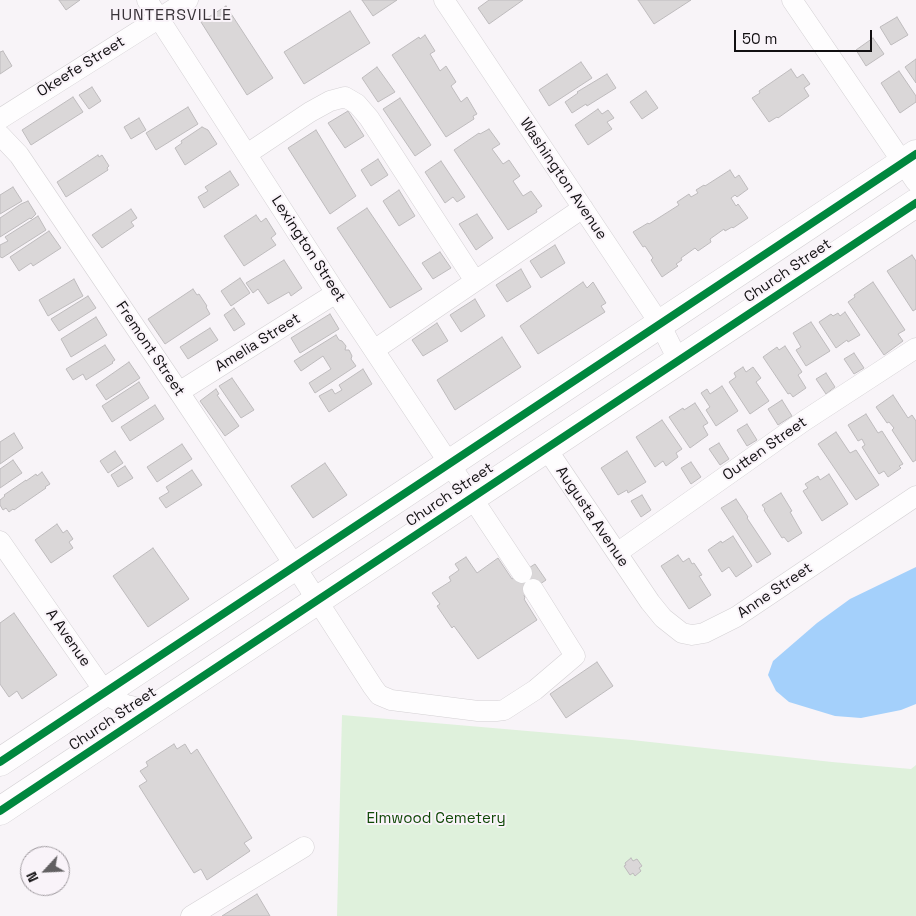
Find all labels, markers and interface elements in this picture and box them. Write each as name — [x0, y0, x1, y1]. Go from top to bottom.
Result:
district label: HUNTERSVILLE — [108, 6, 234, 26]
scale bar — [736, 20, 874, 52]
text: 50 m — [742, 29, 777, 48]
street label: Okeefe Street — [34, 33, 128, 101]
street label: Washington Avenue — [516, 115, 610, 243]
street label: Lexington Street — [267, 193, 349, 305]
street label: Church Street — [741, 235, 835, 307]
street label: Fremont Street — [112, 298, 188, 400]
street label: Amelia Street — [212, 310, 304, 376]
street label: Outten Street — [719, 413, 811, 485]
street label: Church Street — [403, 459, 497, 531]
street label: Augusta Avenue — [552, 463, 632, 571]
street label: Anne Street — [734, 559, 816, 623]
street label: A Avenue — [42, 606, 94, 670]
street label: Church Street — [66, 683, 160, 755]
park label: Elmwood Cemetery — [366, 810, 506, 828]
north arrow — [20, 846, 70, 896]
text: N — [22, 869, 42, 885]

